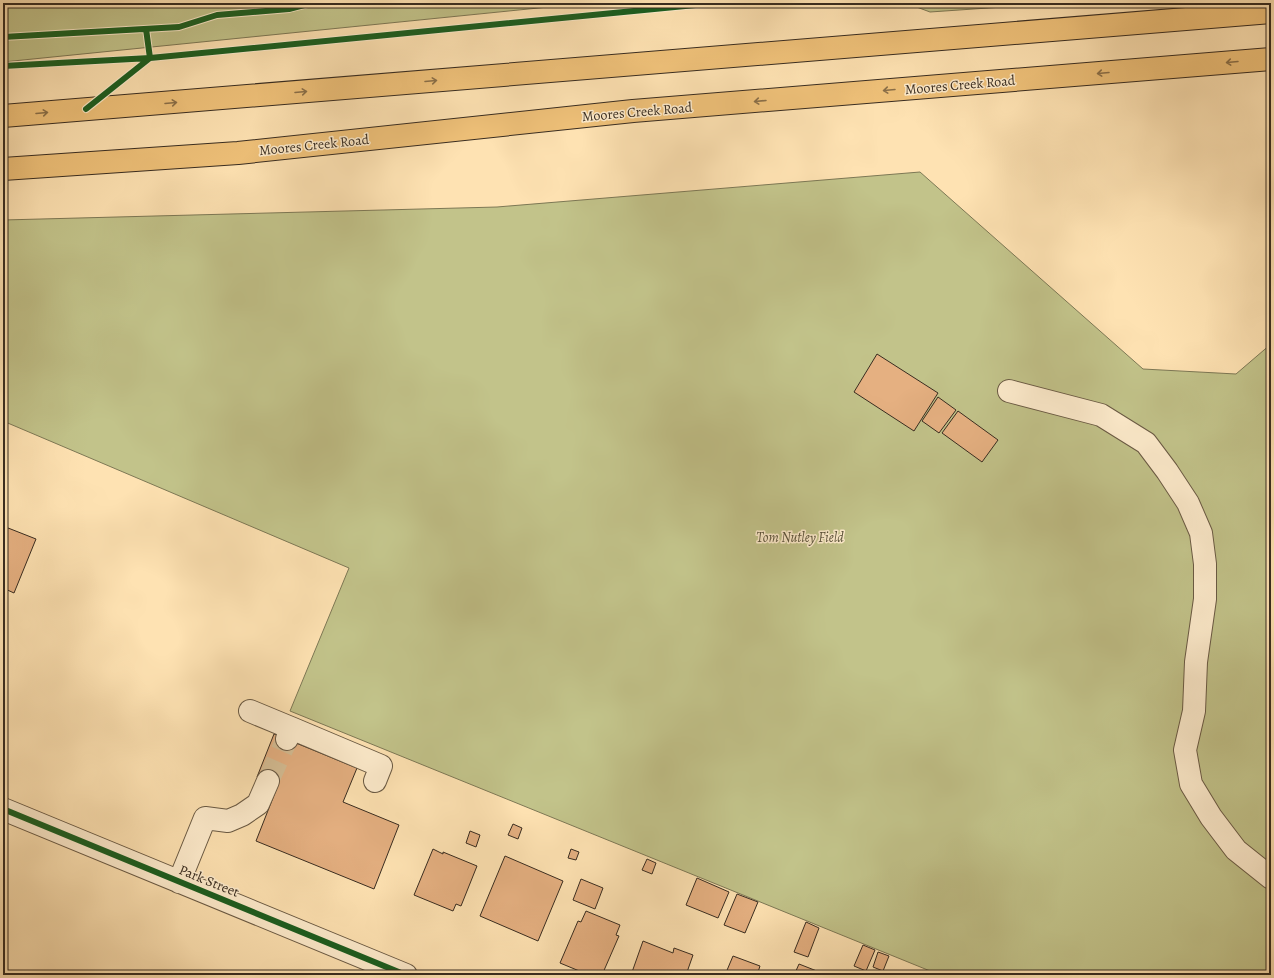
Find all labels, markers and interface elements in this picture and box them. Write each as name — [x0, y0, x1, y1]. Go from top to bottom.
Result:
one-way arrow — [1226, 59, 1239, 66]
one-way arrow — [1097, 69, 1110, 77]
street label: Moores Creek Road — [904, 71, 1016, 99]
one-way arrow — [424, 78, 437, 85]
one-way arrow — [883, 87, 896, 94]
one-way arrow — [294, 88, 307, 96]
one-way arrow — [754, 97, 767, 105]
street label: Moores Creek Road — [581, 98, 693, 126]
one-way arrow — [164, 99, 177, 106]
one-way arrow — [35, 109, 48, 117]
street label: Moores Creek Road — [258, 130, 370, 160]
park label: Tom Nutley Field — [756, 528, 844, 547]
street label: Park Street — [176, 860, 242, 902]

